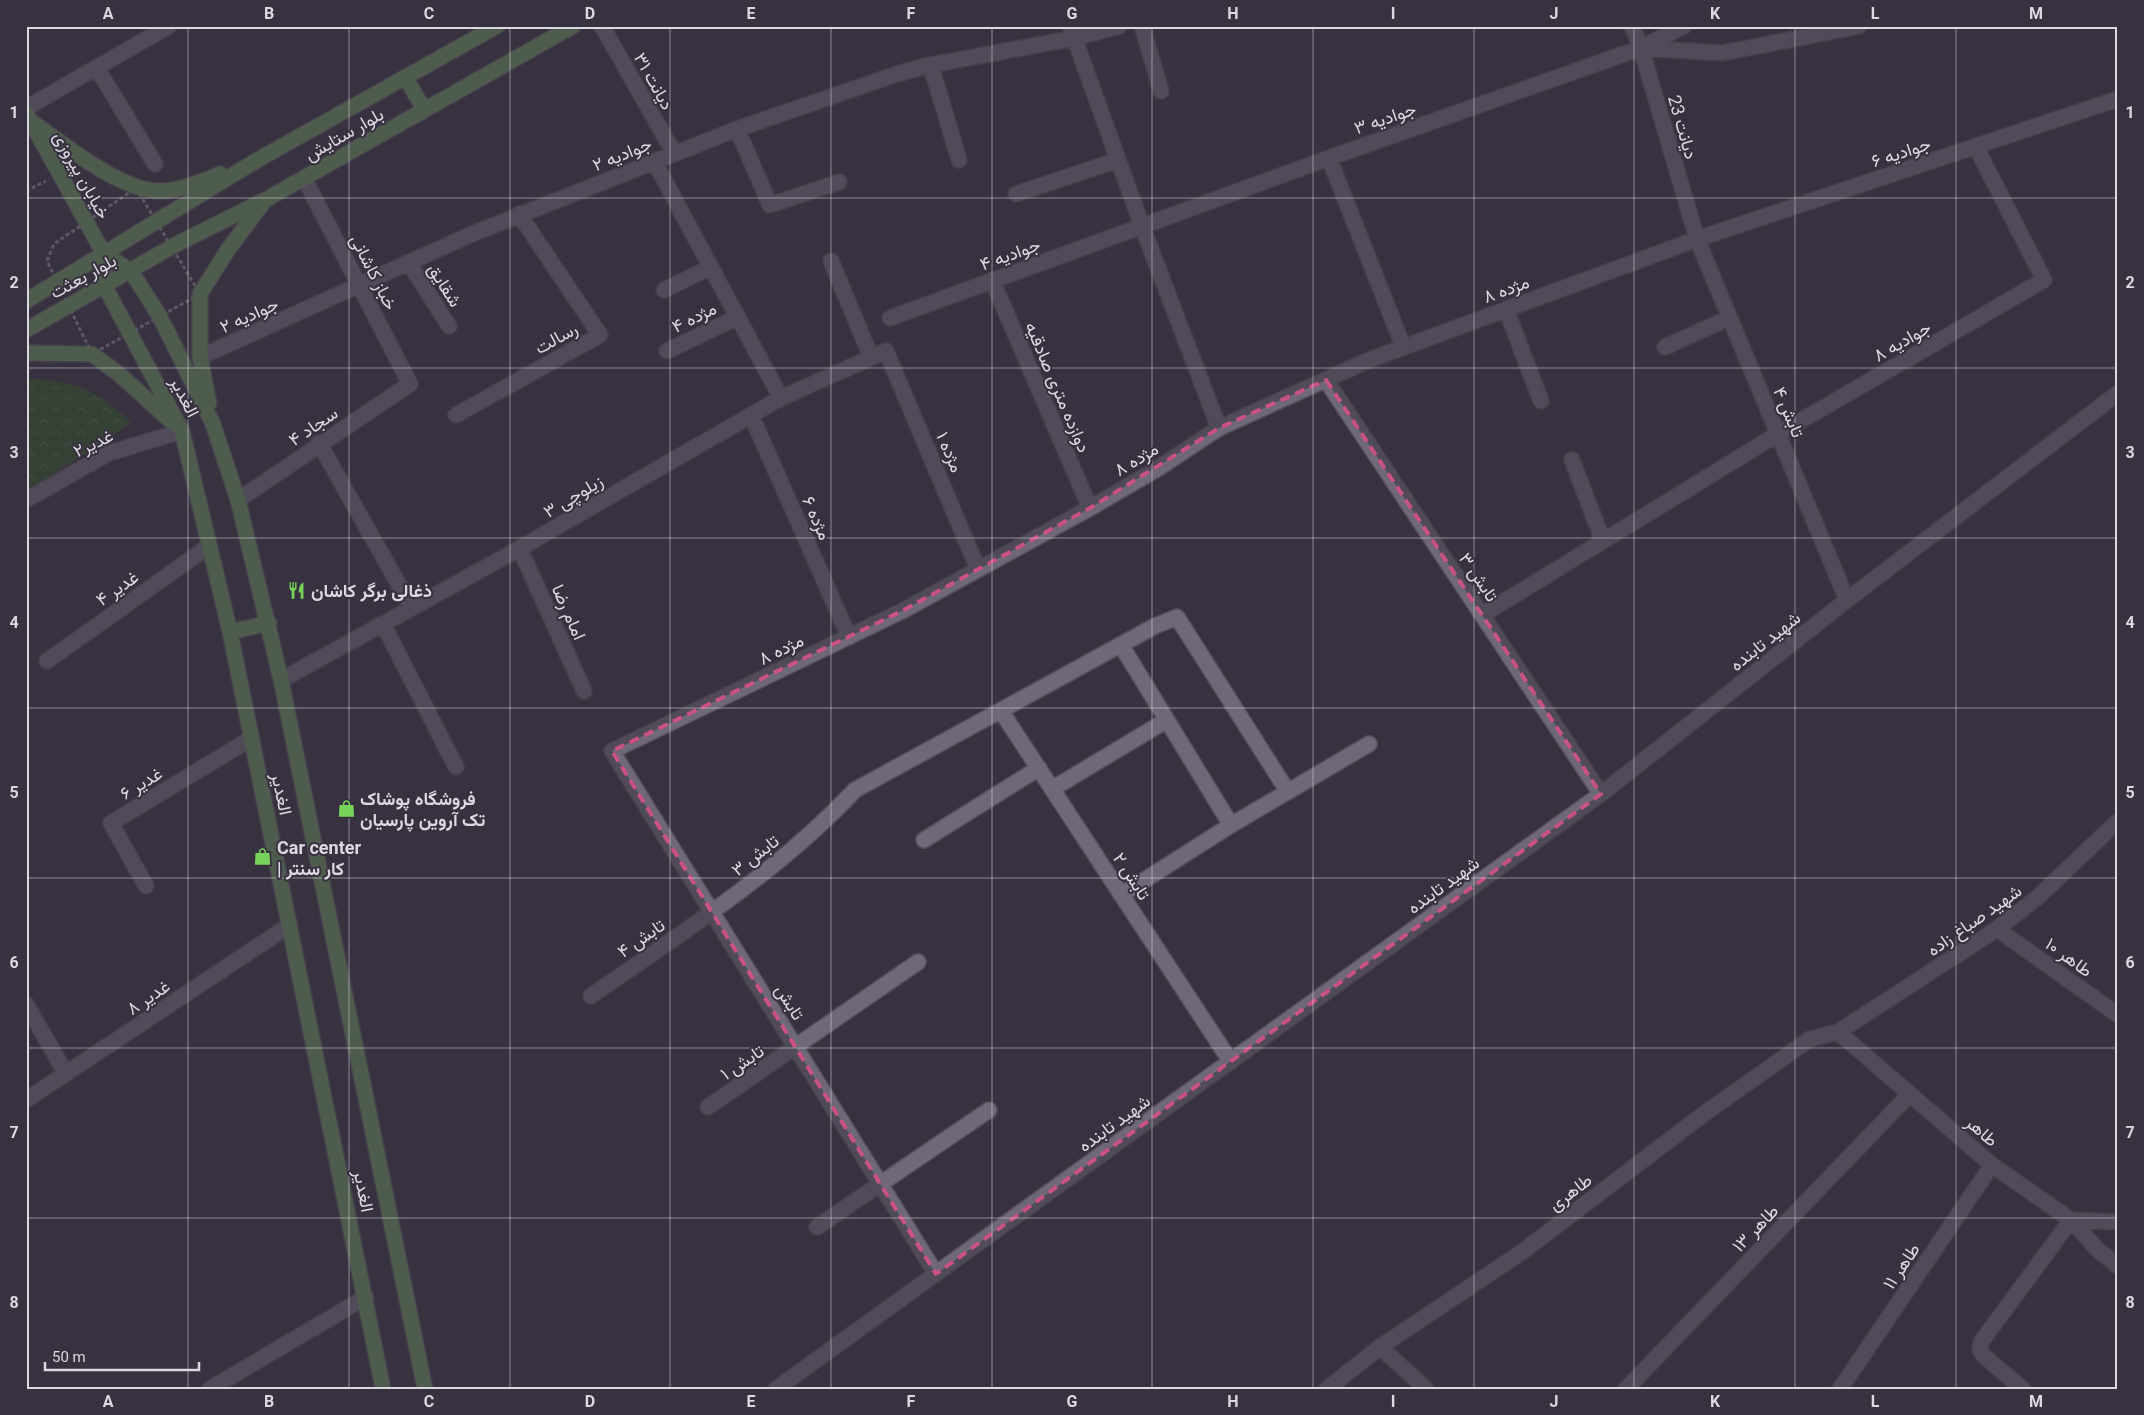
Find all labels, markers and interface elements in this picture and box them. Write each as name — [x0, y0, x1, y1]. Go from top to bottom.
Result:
text: A — [103, 4, 114, 23]
text: B — [264, 4, 274, 23]
text: C — [424, 4, 434, 23]
text: D — [585, 4, 595, 23]
text: E — [747, 4, 756, 23]
text: F — [907, 4, 916, 23]
text: G — [1067, 4, 1078, 23]
text: H — [1227, 4, 1239, 23]
text: I — [1391, 4, 1395, 23]
text: J — [1550, 4, 1558, 23]
text: K — [1710, 4, 1721, 23]
text: L — [1871, 4, 1880, 23]
text: M — [2029, 4, 2043, 23]
street label: دیانت ۳۱ — [630, 49, 678, 113]
street label: دیانت 23 — [1664, 93, 1702, 161]
street label: جوادیه ۳ — [1351, 98, 1419, 139]
text: 1 — [9, 103, 19, 122]
street label: بلوار ستایش — [301, 103, 388, 166]
text: 1 — [2125, 103, 2135, 122]
street label: خیابان پیروزی — [48, 128, 115, 223]
street label: جوادیه ۲ — [589, 133, 655, 176]
street label: جوادیه ۶ — [1869, 133, 1934, 172]
street label: خباز کاشانی — [345, 231, 402, 314]
street label: جوادیه ۴ — [977, 233, 1043, 276]
street label: بلوار بعثت — [46, 249, 120, 304]
street label: شقایق — [423, 259, 466, 311]
street label: مژده ۸ — [1480, 271, 1532, 308]
text: 2 — [9, 273, 19, 292]
text: 2 — [2125, 273, 2135, 292]
street label: جوادیه ۲ — [217, 293, 282, 338]
street label: مژده ۴ — [668, 297, 720, 338]
street label: جوادیه ۸ — [1870, 316, 1935, 367]
street label: رسالت — [531, 318, 582, 359]
street label: دوازده متری صادقیه — [1020, 319, 1095, 456]
street label: الغدیر — [165, 372, 204, 421]
street label: تابش ۴ — [1768, 383, 1809, 441]
street label: سجاد ۴ — [285, 402, 341, 450]
street label: غدیر۲ — [70, 425, 117, 462]
street label: مژده ۱ — [931, 429, 968, 476]
street label: مژده ۸ — [1110, 438, 1162, 481]
text: 3 — [9, 443, 19, 462]
text: 3 — [2125, 443, 2135, 462]
street label: زیلوچی ۳ — [539, 470, 608, 524]
street label: مژده ۶ — [797, 493, 836, 543]
street label: تابش ۳ — [1454, 549, 1503, 606]
street label: غدیر ۴ — [92, 566, 143, 611]
restaurant icon: ذغالی برگر کاشان — [287, 580, 307, 600]
place label: ذغالی برگر کاشان — [311, 580, 432, 602]
street label: امام رضا — [546, 581, 590, 644]
street label: شهید تابنده — [1726, 607, 1805, 676]
text: 4 — [9, 613, 19, 632]
text: 4 — [2125, 613, 2135, 632]
street label: مژده ۸ — [755, 629, 807, 670]
street label: غدیر ۶ — [116, 762, 166, 805]
street label: الغدیر — [266, 770, 297, 817]
text: 5 — [9, 783, 19, 802]
text: 5 — [2125, 783, 2135, 802]
place label: فروشگاه پوشاک تک آروین پارسیان — [360, 788, 485, 832]
shop icon: فروشگاه پوشاک تک آروین پارسیان — [336, 798, 356, 818]
street label: تابش ۳ — [727, 830, 784, 881]
place label: Car center | کار سنتر — [277, 837, 361, 880]
shop icon: Car center | کار سنتر — [253, 847, 273, 867]
street label: تابش ۲ — [1108, 848, 1155, 904]
street label: شهید تابنده — [1403, 852, 1484, 919]
street label: شهید صباغ زاده — [1923, 880, 2026, 962]
street label: تابش ۴ — [613, 914, 669, 963]
street label: طاهر ۱۰ — [2041, 933, 2097, 982]
text: 6 — [9, 953, 19, 972]
text: 6 — [2125, 953, 2135, 972]
street label: غدیر ۸ — [123, 975, 174, 1020]
street label: تابش — [770, 980, 809, 1024]
street label: تابش ۱ — [716, 1040, 768, 1085]
street label: شهید تابنده — [1074, 1090, 1155, 1157]
street label: طاهر — [1960, 1111, 2002, 1151]
text: 7 — [9, 1123, 19, 1142]
text: 7 — [2125, 1123, 2135, 1142]
street label: الغدیر — [348, 1167, 378, 1214]
street label: طاهری — [1544, 1169, 1596, 1216]
street label: طاهر ۱۳ — [1728, 1200, 1783, 1257]
street label: طاهر ۱۱ — [1878, 1239, 1925, 1293]
text: 8 — [9, 1293, 19, 1312]
text: 8 — [2125, 1293, 2135, 1312]
scale bar — [45, 1340, 199, 1372]
text: 50 m — [52, 1348, 86, 1366]
text: A — [103, 1392, 114, 1411]
text: B — [264, 1392, 274, 1411]
text: C — [424, 1392, 434, 1411]
text: D — [585, 1392, 595, 1411]
text: E — [747, 1392, 756, 1411]
text: F — [907, 1392, 916, 1411]
text: G — [1067, 1392, 1078, 1411]
text: H — [1227, 1392, 1239, 1411]
text: I — [1391, 1392, 1395, 1411]
text: J — [1550, 1392, 1558, 1411]
text: K — [1710, 1392, 1721, 1411]
text: L — [1871, 1392, 1880, 1411]
text: M — [2029, 1392, 2043, 1411]

